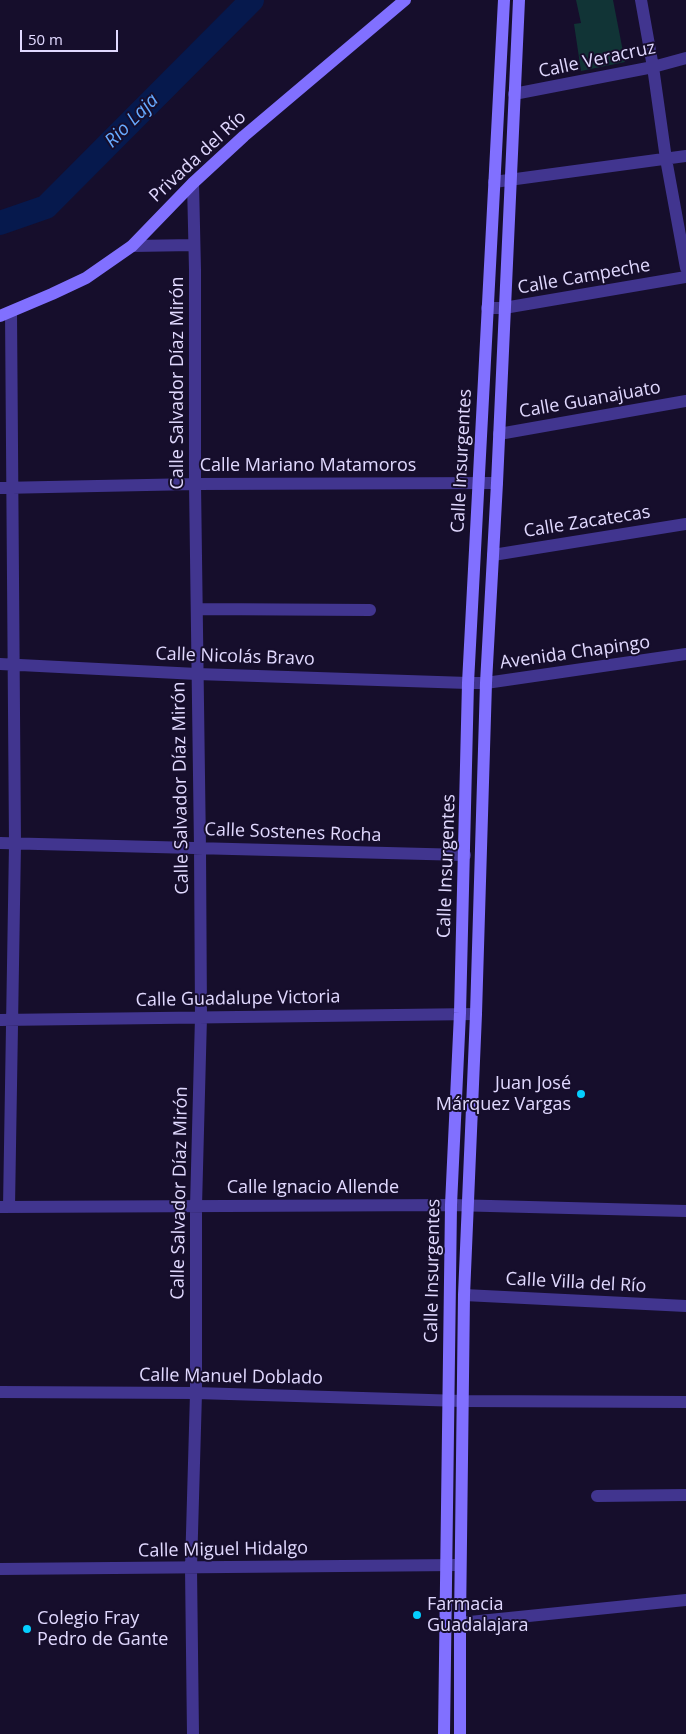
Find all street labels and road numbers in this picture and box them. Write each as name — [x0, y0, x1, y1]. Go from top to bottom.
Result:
street label: Calle Veracruz — [537, 37, 657, 83]
street label: Privada del Río — [145, 107, 251, 207]
street label: Calle Campeche — [516, 255, 652, 299]
street label: Calle Salvador Díaz Mirón — [167, 276, 189, 490]
street label: Calle Guanajuato — [518, 377, 662, 423]
street label: Calle Insurgentes — [447, 388, 477, 534]
street label: Calle Mariano Matamoros — [200, 455, 416, 477]
street label: Calle Zacatecas — [522, 501, 652, 543]
street label: Avenida Chapingo — [499, 632, 651, 674]
street label: Calle Nicolás Bravo — [155, 643, 315, 671]
street label: Calle Salvador Díaz Mirón — [168, 681, 194, 895]
street label: Calle Insurgentes — [434, 794, 460, 938]
street label: Calle Sostenes Rocha — [204, 819, 382, 847]
street label: Calle Guadalupe Victoria — [135, 986, 341, 1012]
street label: Calle Salvador Díaz Mirón — [167, 1086, 193, 1300]
street label: Calle Ignacio Allende — [227, 1177, 399, 1199]
street label: Calle Insurgentes — [421, 1199, 445, 1343]
street label: Calle Villa del Río — [505, 1269, 647, 1297]
street label: Calle Manuel Doblado — [139, 1365, 323, 1389]
street label: Calle Miguel Hidalgo — [138, 1538, 308, 1562]

